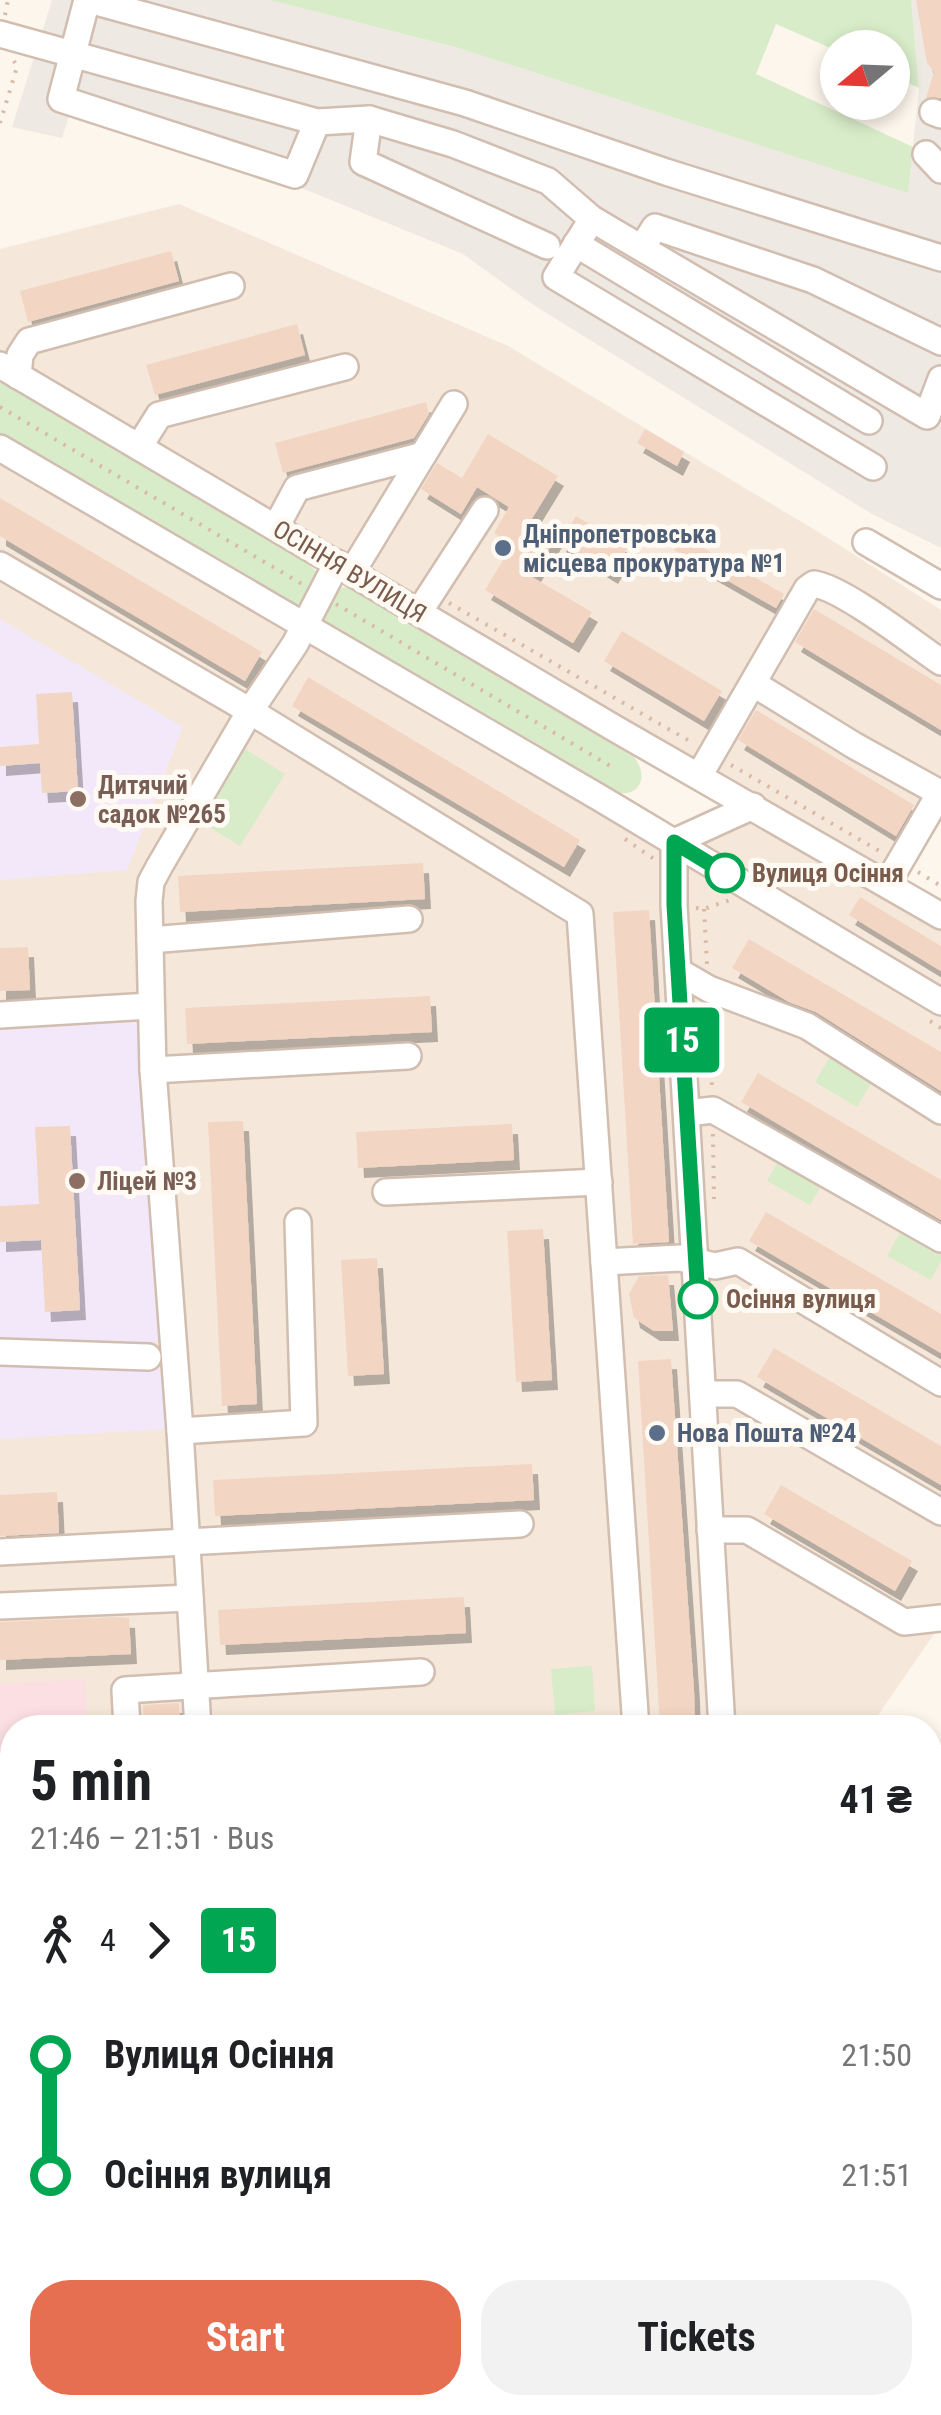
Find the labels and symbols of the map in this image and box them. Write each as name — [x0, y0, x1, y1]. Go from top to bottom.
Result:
north arrow — [820, 30, 910, 120]
street label: ОСІННЯ ВУЛИЦЯ — [268, 514, 432, 629]
place label: Дніпропетровська місцева прокуратура №1 — [523, 520, 785, 578]
marker: Дніпропетровська місцева прокуратура №1 — [492, 537, 514, 559]
place label: Дитячий садок №265 — [98, 771, 226, 829]
marker: Дитячий садок №265 — [67, 788, 89, 810]
marker: Вулиця Осіння — [706, 854, 744, 892]
place label: Вулиця Осіння — [752, 859, 904, 888]
line badge: 15 — [637, 1008, 727, 1072]
place label: Ліцей №3 — [97, 1167, 197, 1196]
marker: Ліцей №3 — [66, 1170, 88, 1192]
marker: Осіння вулиця — [679, 1280, 717, 1318]
place label: Осіння вулиця — [726, 1285, 876, 1314]
place label: Нова Пошта №24 — [677, 1419, 856, 1448]
marker: Нова Пошта №24 — [646, 1422, 668, 1444]

